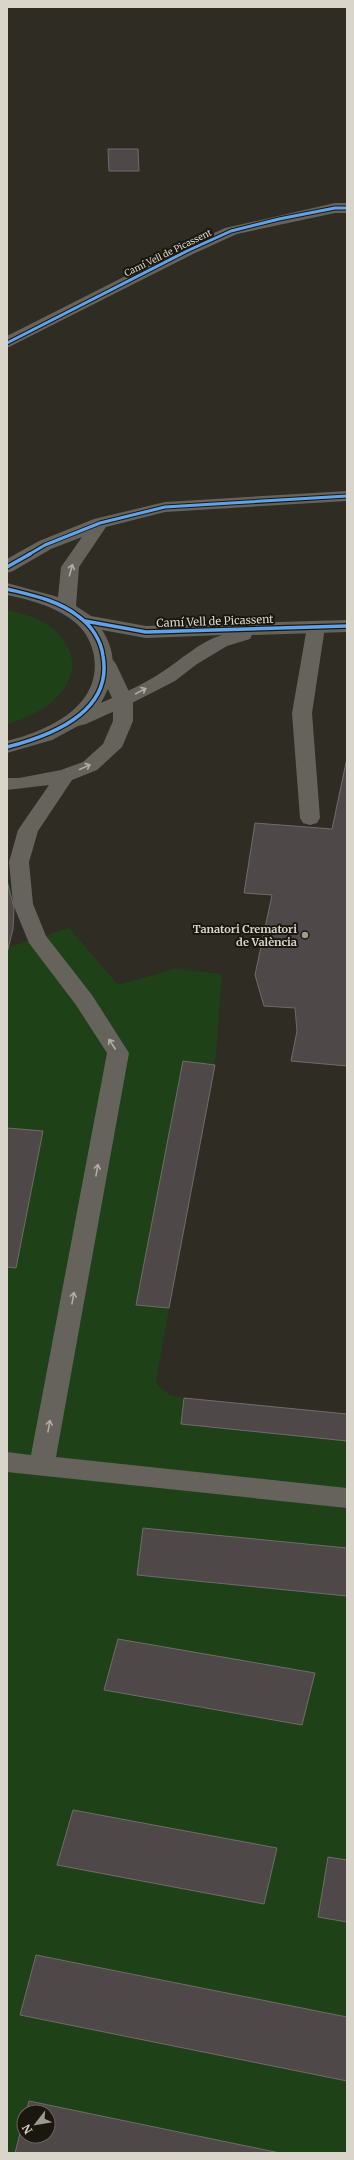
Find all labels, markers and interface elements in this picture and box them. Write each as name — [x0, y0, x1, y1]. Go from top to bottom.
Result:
street label: Camí Vell de Picassent — [122, 226, 214, 278]
one-way arrow — [68, 563, 75, 576]
street label: Camí Vell de Picassent — [156, 612, 274, 630]
one-way arrow — [135, 687, 147, 694]
one-way arrow — [79, 763, 91, 770]
place label: Tanatori Crematori de València — [193, 922, 297, 949]
marker: Tanatori Crematori de València — [300, 930, 310, 940]
one-way arrow — [108, 1039, 116, 1050]
one-way arrow — [93, 1164, 101, 1177]
one-way arrow — [69, 1292, 77, 1305]
one-way arrow — [46, 1420, 54, 1433]
north arrow — [16, 2104, 56, 2144]
text: N — [19, 2122, 36, 2136]

